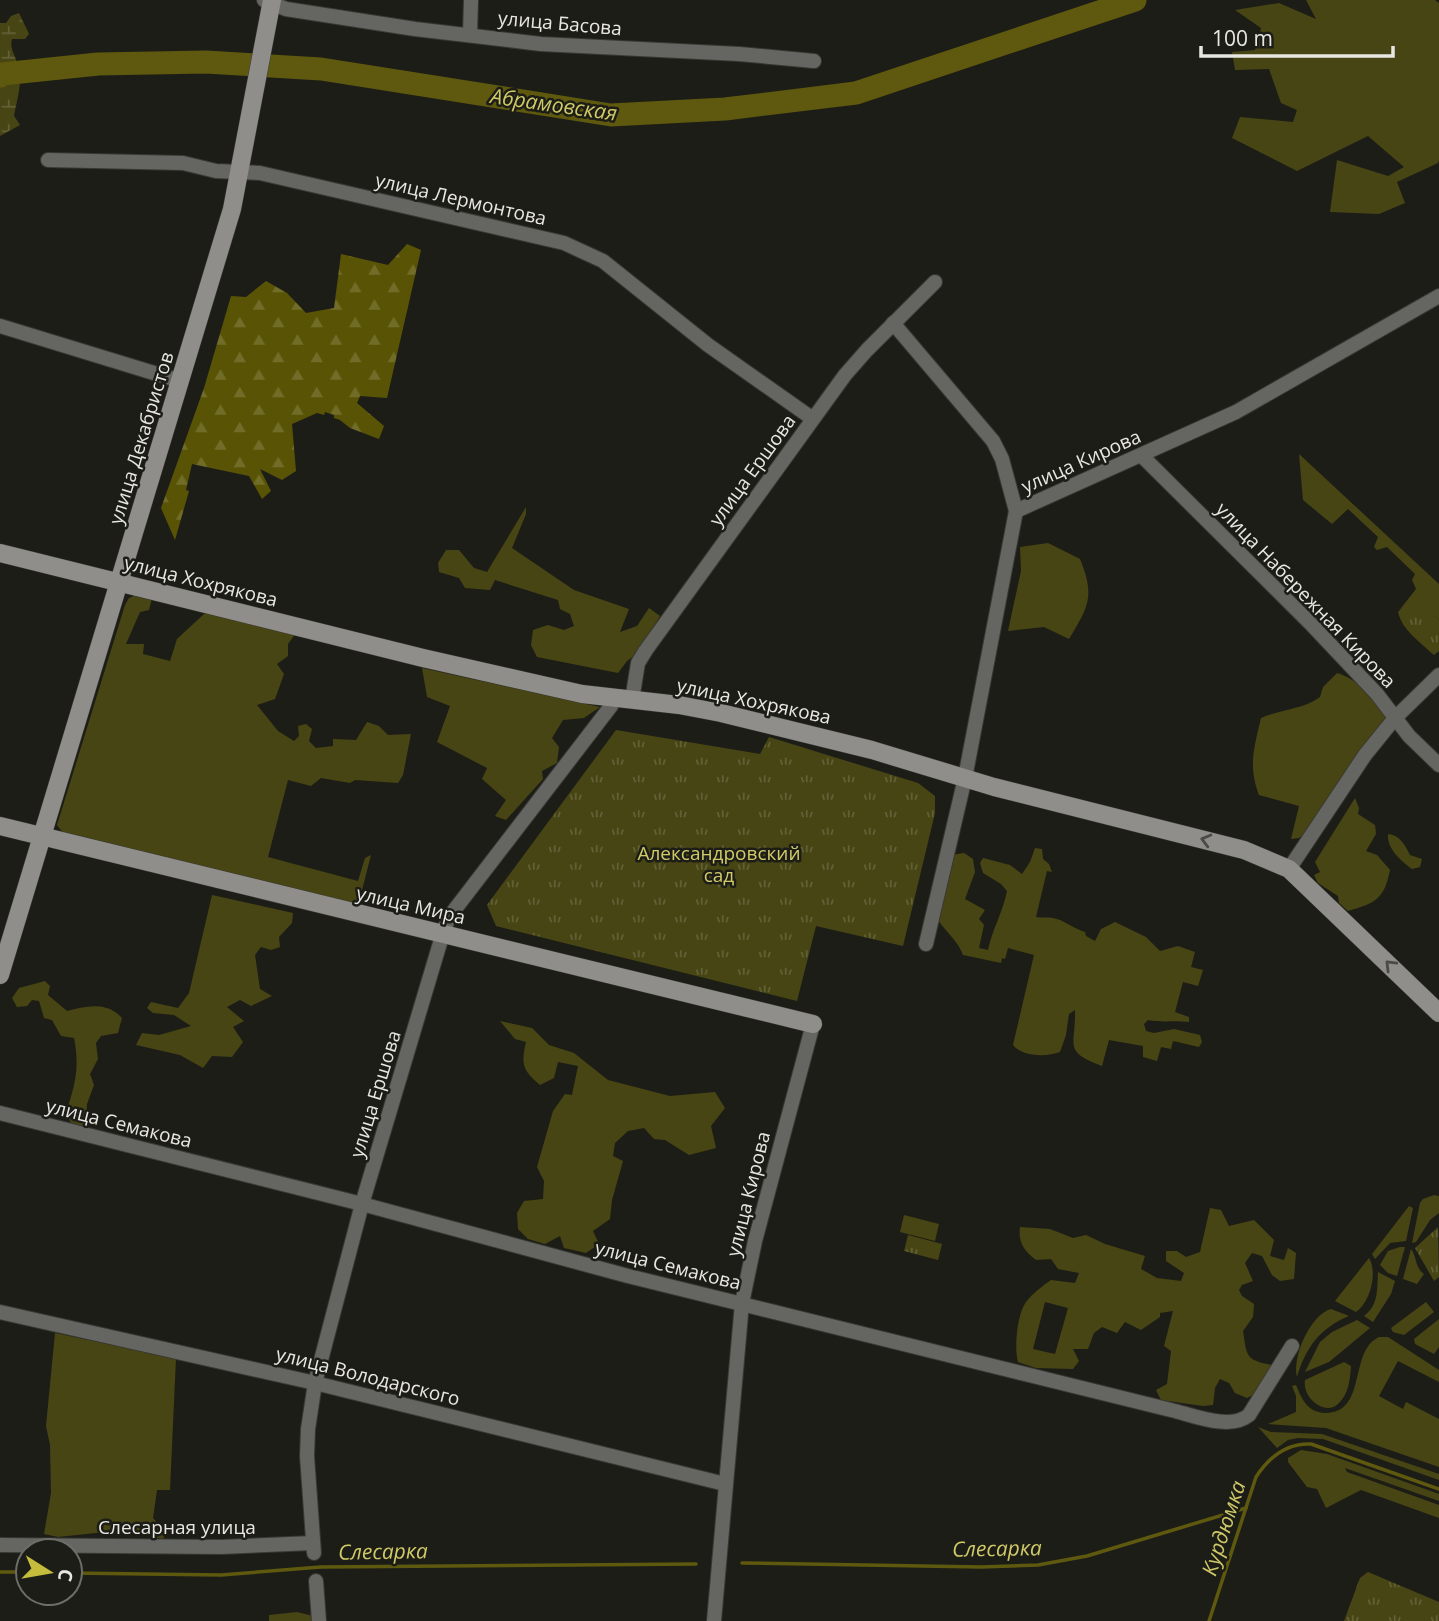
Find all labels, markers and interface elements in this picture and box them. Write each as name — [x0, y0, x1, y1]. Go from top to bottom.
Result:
street label: улица Басова — [497, 5, 623, 41]
scale bar — [1201, 14, 1394, 58]
text: 100 m — [1212, 24, 1273, 52]
water label: Абрамовская — [487, 81, 619, 127]
street label: улица Лермонтова — [373, 167, 549, 231]
street label: улица Декабристов — [102, 348, 180, 528]
street label: улица Ершова — [703, 409, 801, 531]
street label: улица Кирова — [1017, 423, 1145, 499]
street label: улица Набережная Кирова — [1210, 496, 1402, 694]
street label: улица Хохрякова — [122, 549, 280, 613]
street label: улица Хохрякова — [674, 672, 834, 730]
one-way arrow — [1201, 834, 1213, 848]
park label: Александровский сад — [637, 840, 801, 888]
street label: улица Мира — [354, 880, 468, 930]
one-way arrow — [1386, 961, 1399, 974]
street label: улица Ершова — [343, 1027, 407, 1161]
street label: улица Семакова — [43, 1092, 195, 1154]
street label: улица Кирова — [720, 1129, 776, 1259]
street label: улица Семакова — [592, 1234, 744, 1296]
street label: улица Володарского — [273, 1341, 463, 1411]
water label: Курдюмка — [1194, 1477, 1252, 1579]
street label: Слесарная улица — [98, 1514, 256, 1540]
water label: Слесарка — [952, 1533, 1042, 1563]
water label: Слесарка — [338, 1536, 428, 1566]
north arrow — [14, 1537, 84, 1607]
text: С — [52, 1567, 80, 1584]

